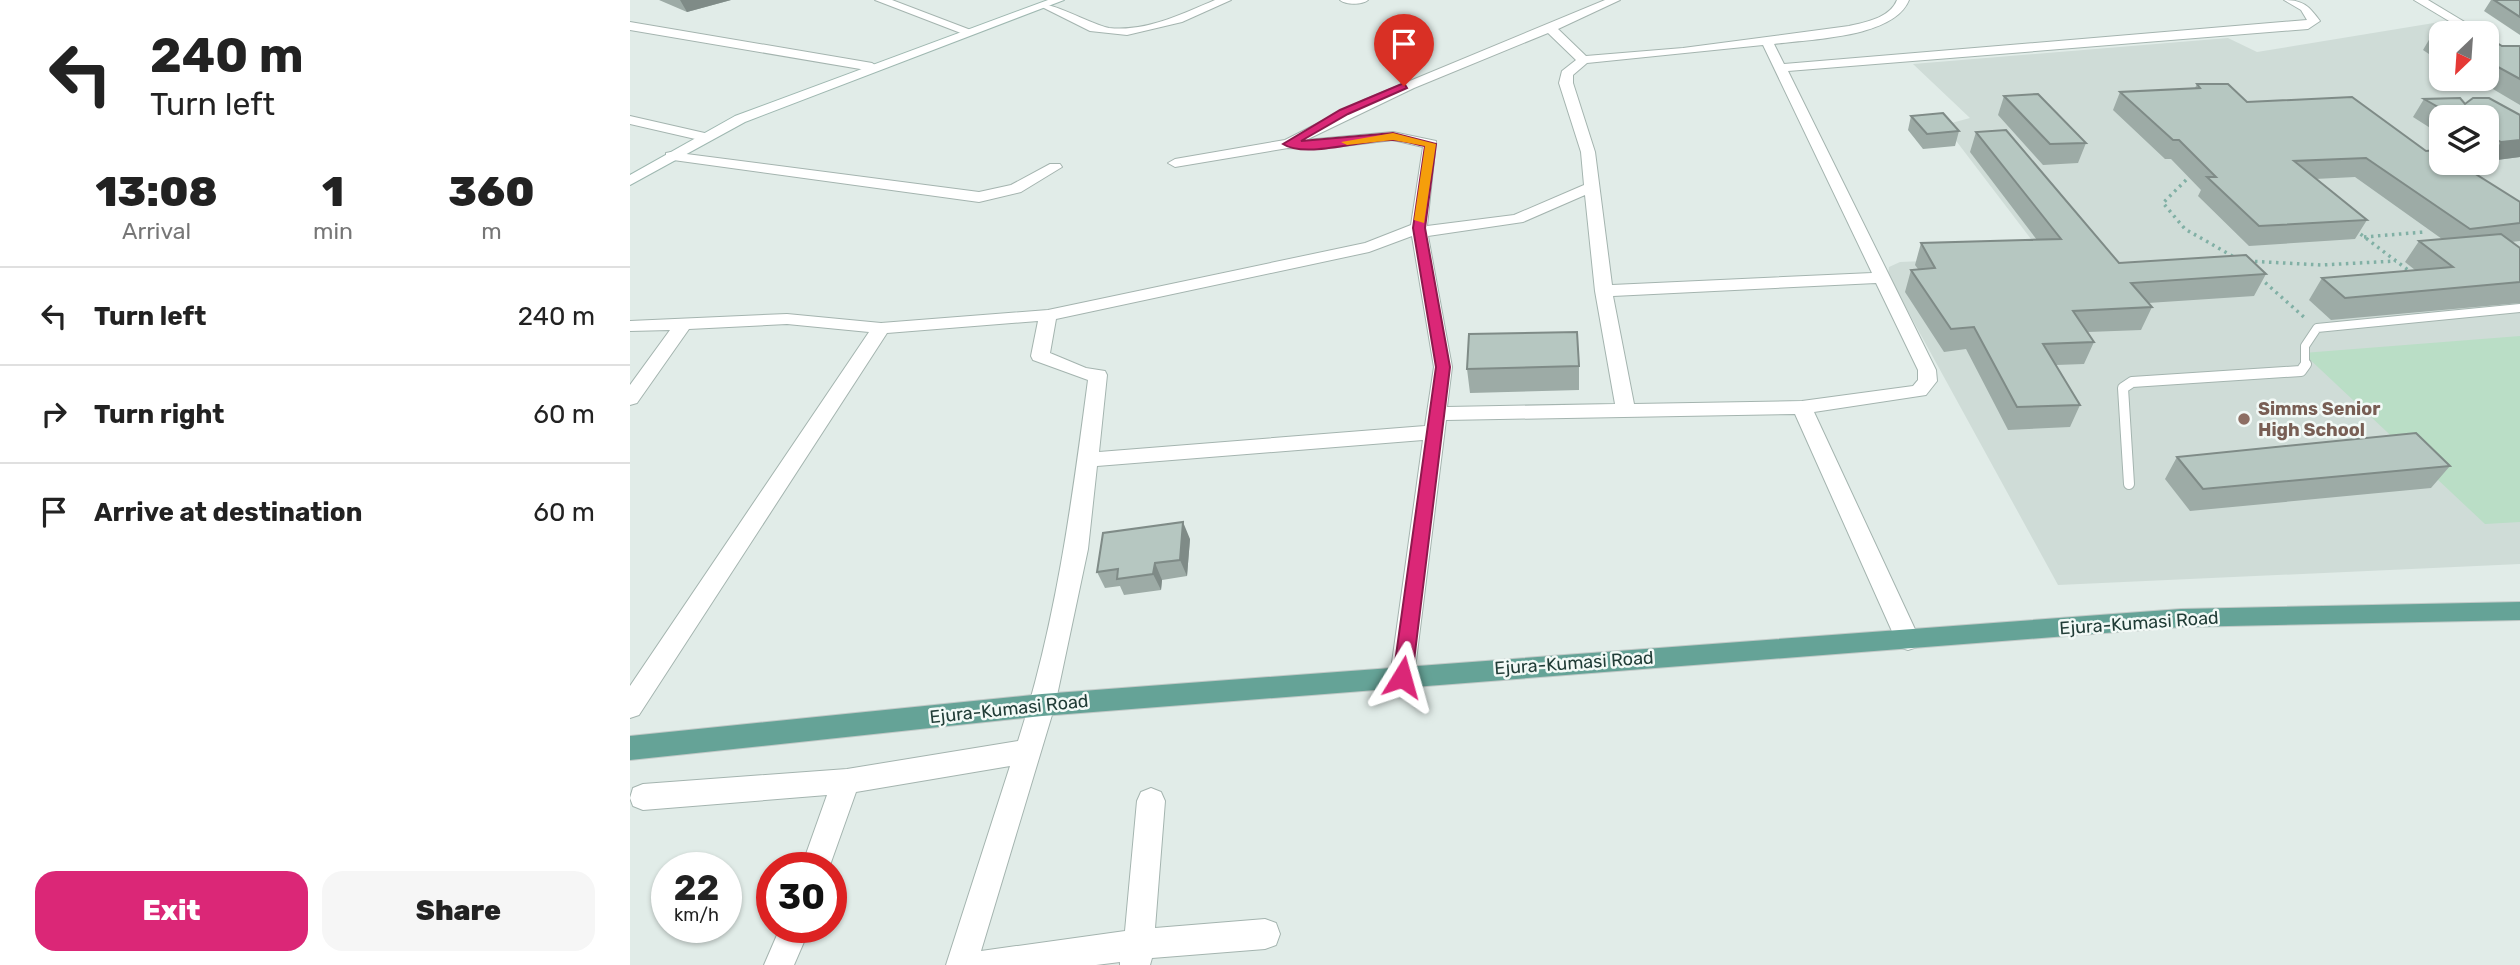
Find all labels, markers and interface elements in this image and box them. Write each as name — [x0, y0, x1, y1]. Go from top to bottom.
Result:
pin — [1374, 14, 1434, 86]
north arrow — [2429, 21, 2499, 91]
map controls — [2429, 21, 2499, 175]
icon: arrive — [1385, 25, 1423, 63]
text: 240 m — [150, 26, 304, 84]
icon: left — [35, 28, 126, 119]
text: Turn left — [150, 85, 275, 123]
button: layers — [2429, 105, 2499, 175]
text: 13:08 — [95, 167, 218, 217]
text: 1 — [322, 167, 344, 217]
text: 360 — [448, 167, 535, 217]
text: Arrival — [122, 217, 191, 245]
text: min — [313, 217, 353, 245]
text: m — [481, 217, 502, 245]
icon: left — [35, 297, 73, 335]
text: Turn left — [94, 301, 206, 332]
text: 240 m — [518, 301, 595, 332]
icon: right — [35, 395, 73, 433]
place label: Simms Senior High School — [2258, 398, 2380, 441]
text: Turn right — [94, 399, 224, 430]
text: 60 m — [533, 399, 595, 430]
marker: Simms Senior High School — [2236, 411, 2252, 427]
icon: arrive — [35, 493, 73, 531]
text: Arrive at destination — [94, 497, 362, 528]
text: 60 m — [533, 497, 595, 528]
street label: Ejura-Kumasi Road — [2059, 606, 2219, 640]
position arrow — [1365, 640, 1439, 714]
street label: Ejura-Kumasi Road — [1494, 646, 1654, 680]
street label: Ejura-Kumasi Road — [929, 690, 1089, 728]
speed limit sign: 30 — [756, 852, 847, 943]
text: 22 — [674, 867, 719, 909]
button: Exit — [35, 871, 308, 951]
button: Share — [322, 871, 595, 951]
text: km/h — [674, 904, 719, 926]

